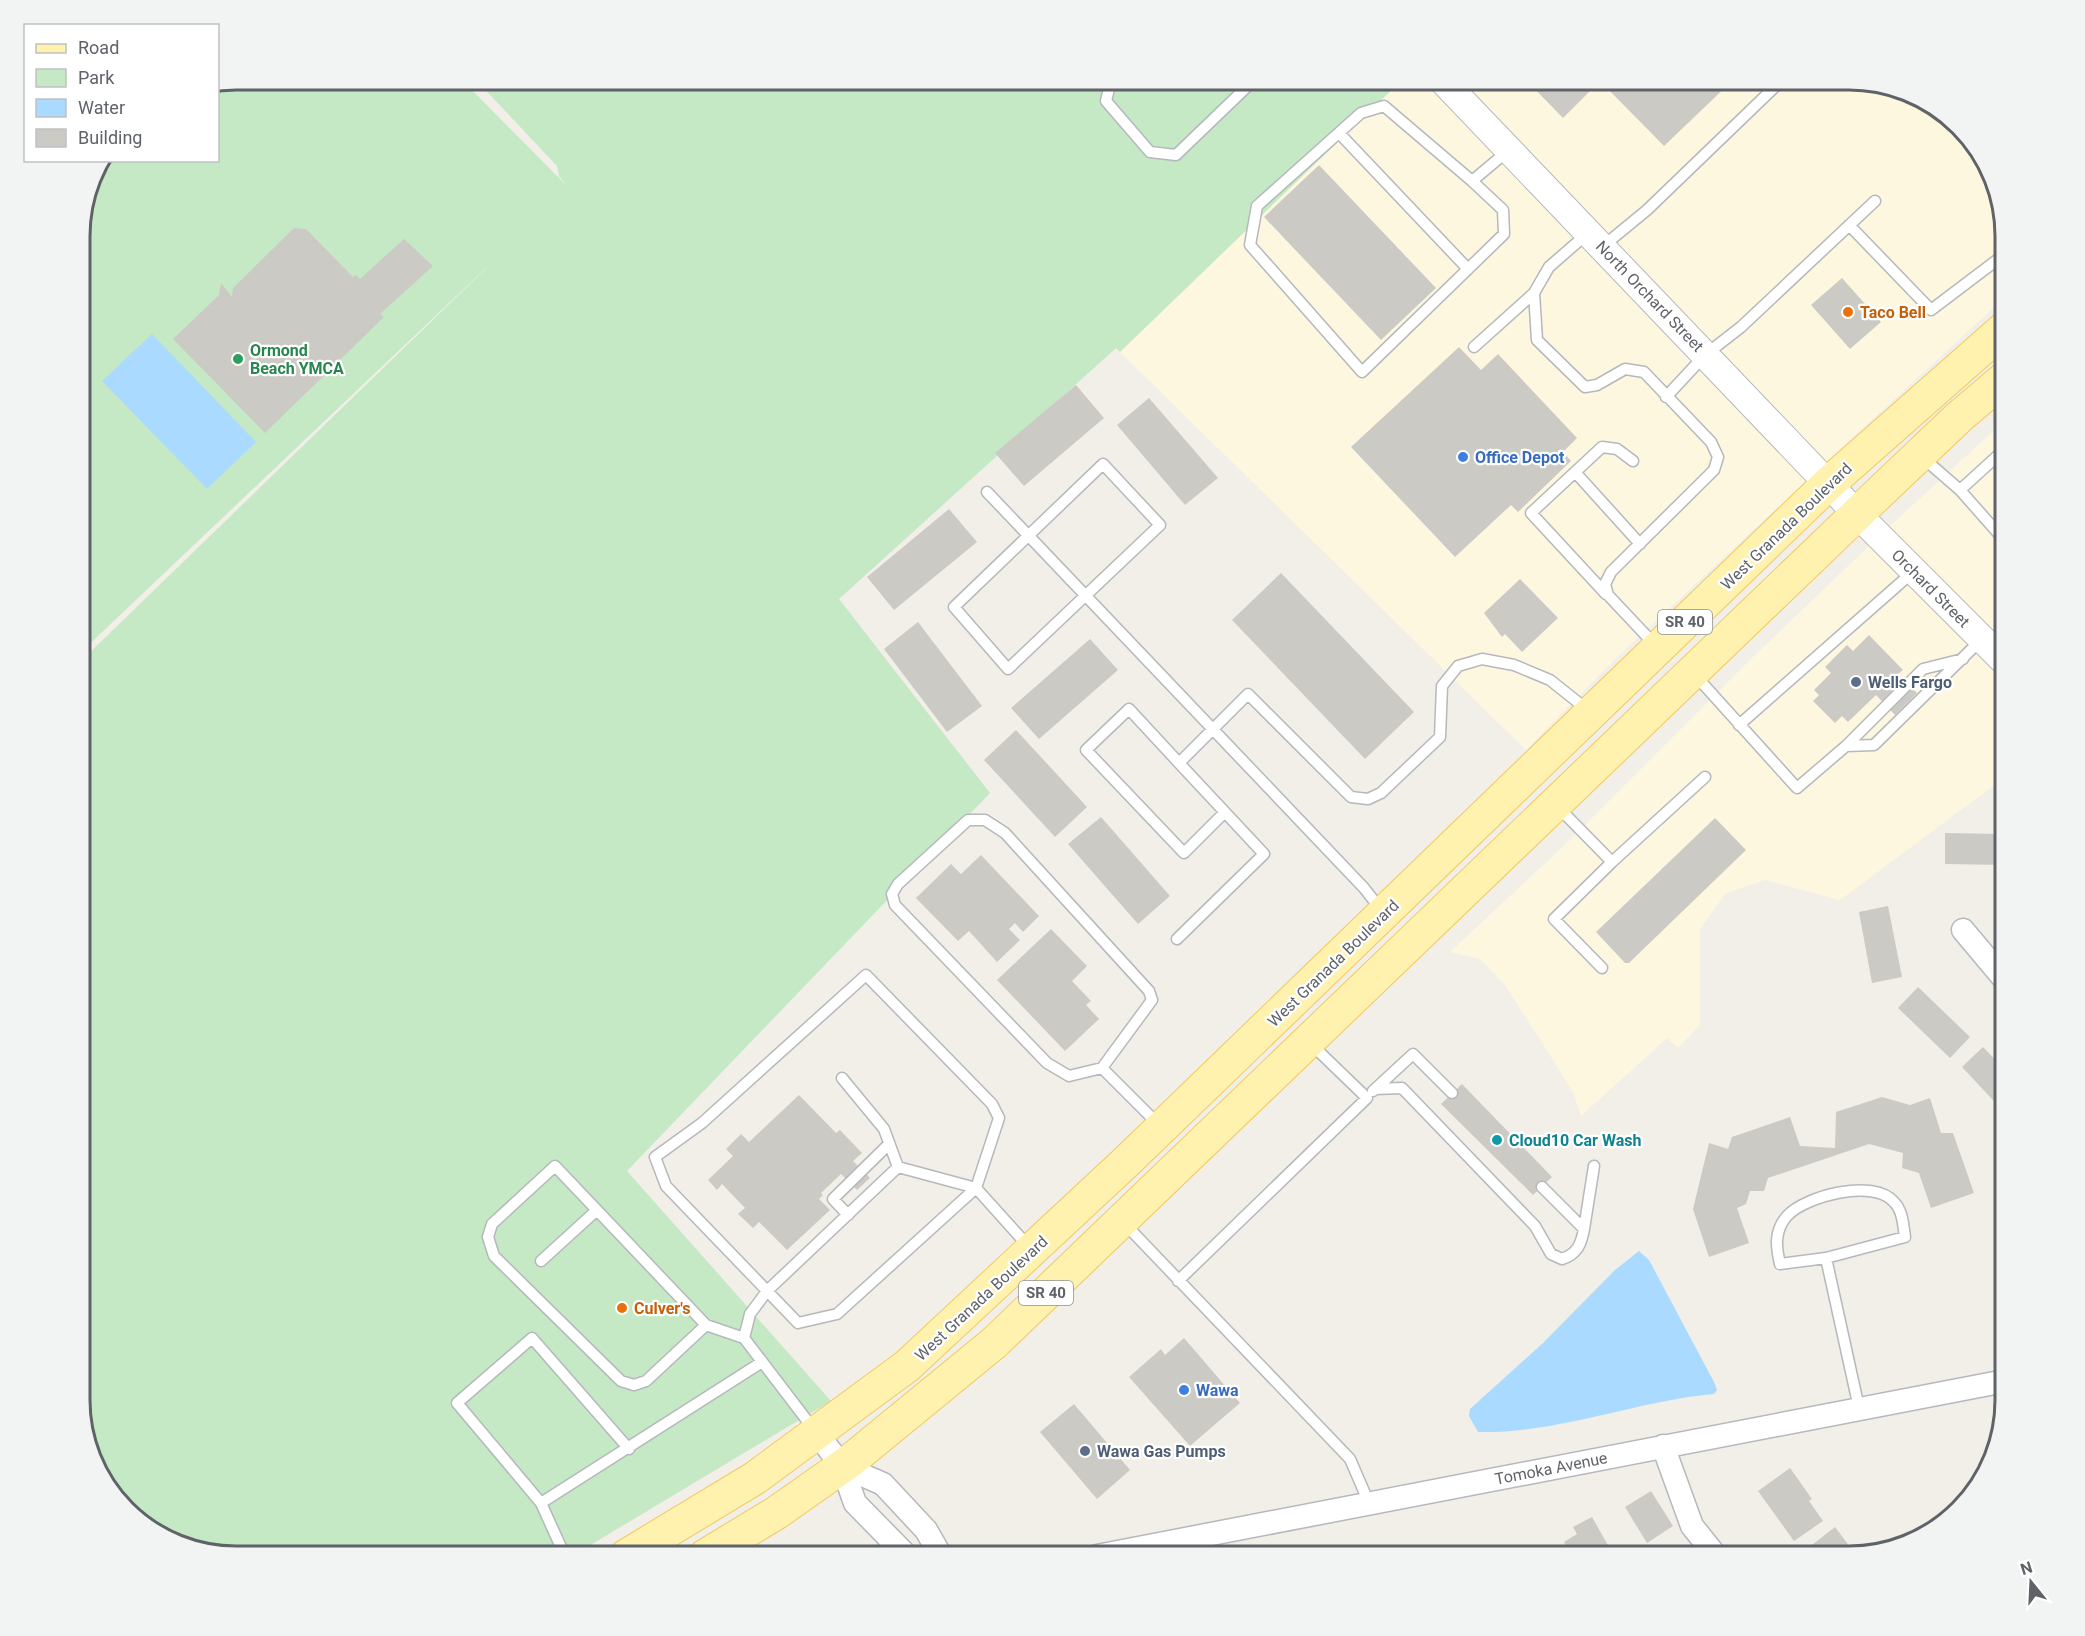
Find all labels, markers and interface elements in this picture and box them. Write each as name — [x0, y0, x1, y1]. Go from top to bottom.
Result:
legend — [24, 24, 219, 162]
text: Road — [78, 37, 119, 58]
text: Park — [78, 67, 115, 88]
text: Water — [78, 97, 125, 118]
text: Building — [78, 127, 142, 148]
street label: North Orchard Street — [1592, 237, 1708, 356]
place label: Taco Bell — [1860, 303, 1926, 322]
marker: Taco Bell — [1841, 305, 1855, 319]
place label: Ormond Beach YMCA — [250, 341, 344, 378]
marker: Ormond Beach YMCA — [231, 352, 245, 366]
place label: Office Depot — [1475, 448, 1565, 467]
marker: Office Depot — [1456, 450, 1470, 464]
street label: West Granada Boulevard — [1717, 459, 1856, 594]
street label: Orchard Street — [1888, 545, 1974, 631]
road number: SR 40 — [1658, 610, 1712, 634]
place label: Wells Fargo — [1868, 673, 1952, 692]
marker: Wells Fargo — [1849, 675, 1863, 689]
street label: West Granada Boulevard — [1264, 896, 1403, 1031]
place label: Cloud10 Car Wash — [1509, 1131, 1641, 1150]
marker: Cloud10 Car Wash — [1490, 1133, 1504, 1147]
street label: West Granada Boulevard — [911, 1232, 1052, 1365]
road number: SR 40 — [1019, 1281, 1073, 1305]
place label: Culver's — [634, 1299, 690, 1318]
marker: Culver's — [615, 1301, 629, 1315]
place label: Wawa — [1196, 1381, 1239, 1400]
marker: Wawa — [1177, 1383, 1191, 1397]
place label: Wawa Gas Pumps — [1097, 1442, 1226, 1461]
marker: Wawa Gas Pumps — [1078, 1444, 1092, 1458]
street label: Tomoka Avenue — [1493, 1448, 1609, 1489]
north arrow — [2001, 1552, 2061, 1612]
text: N — [2018, 1557, 2035, 1579]

